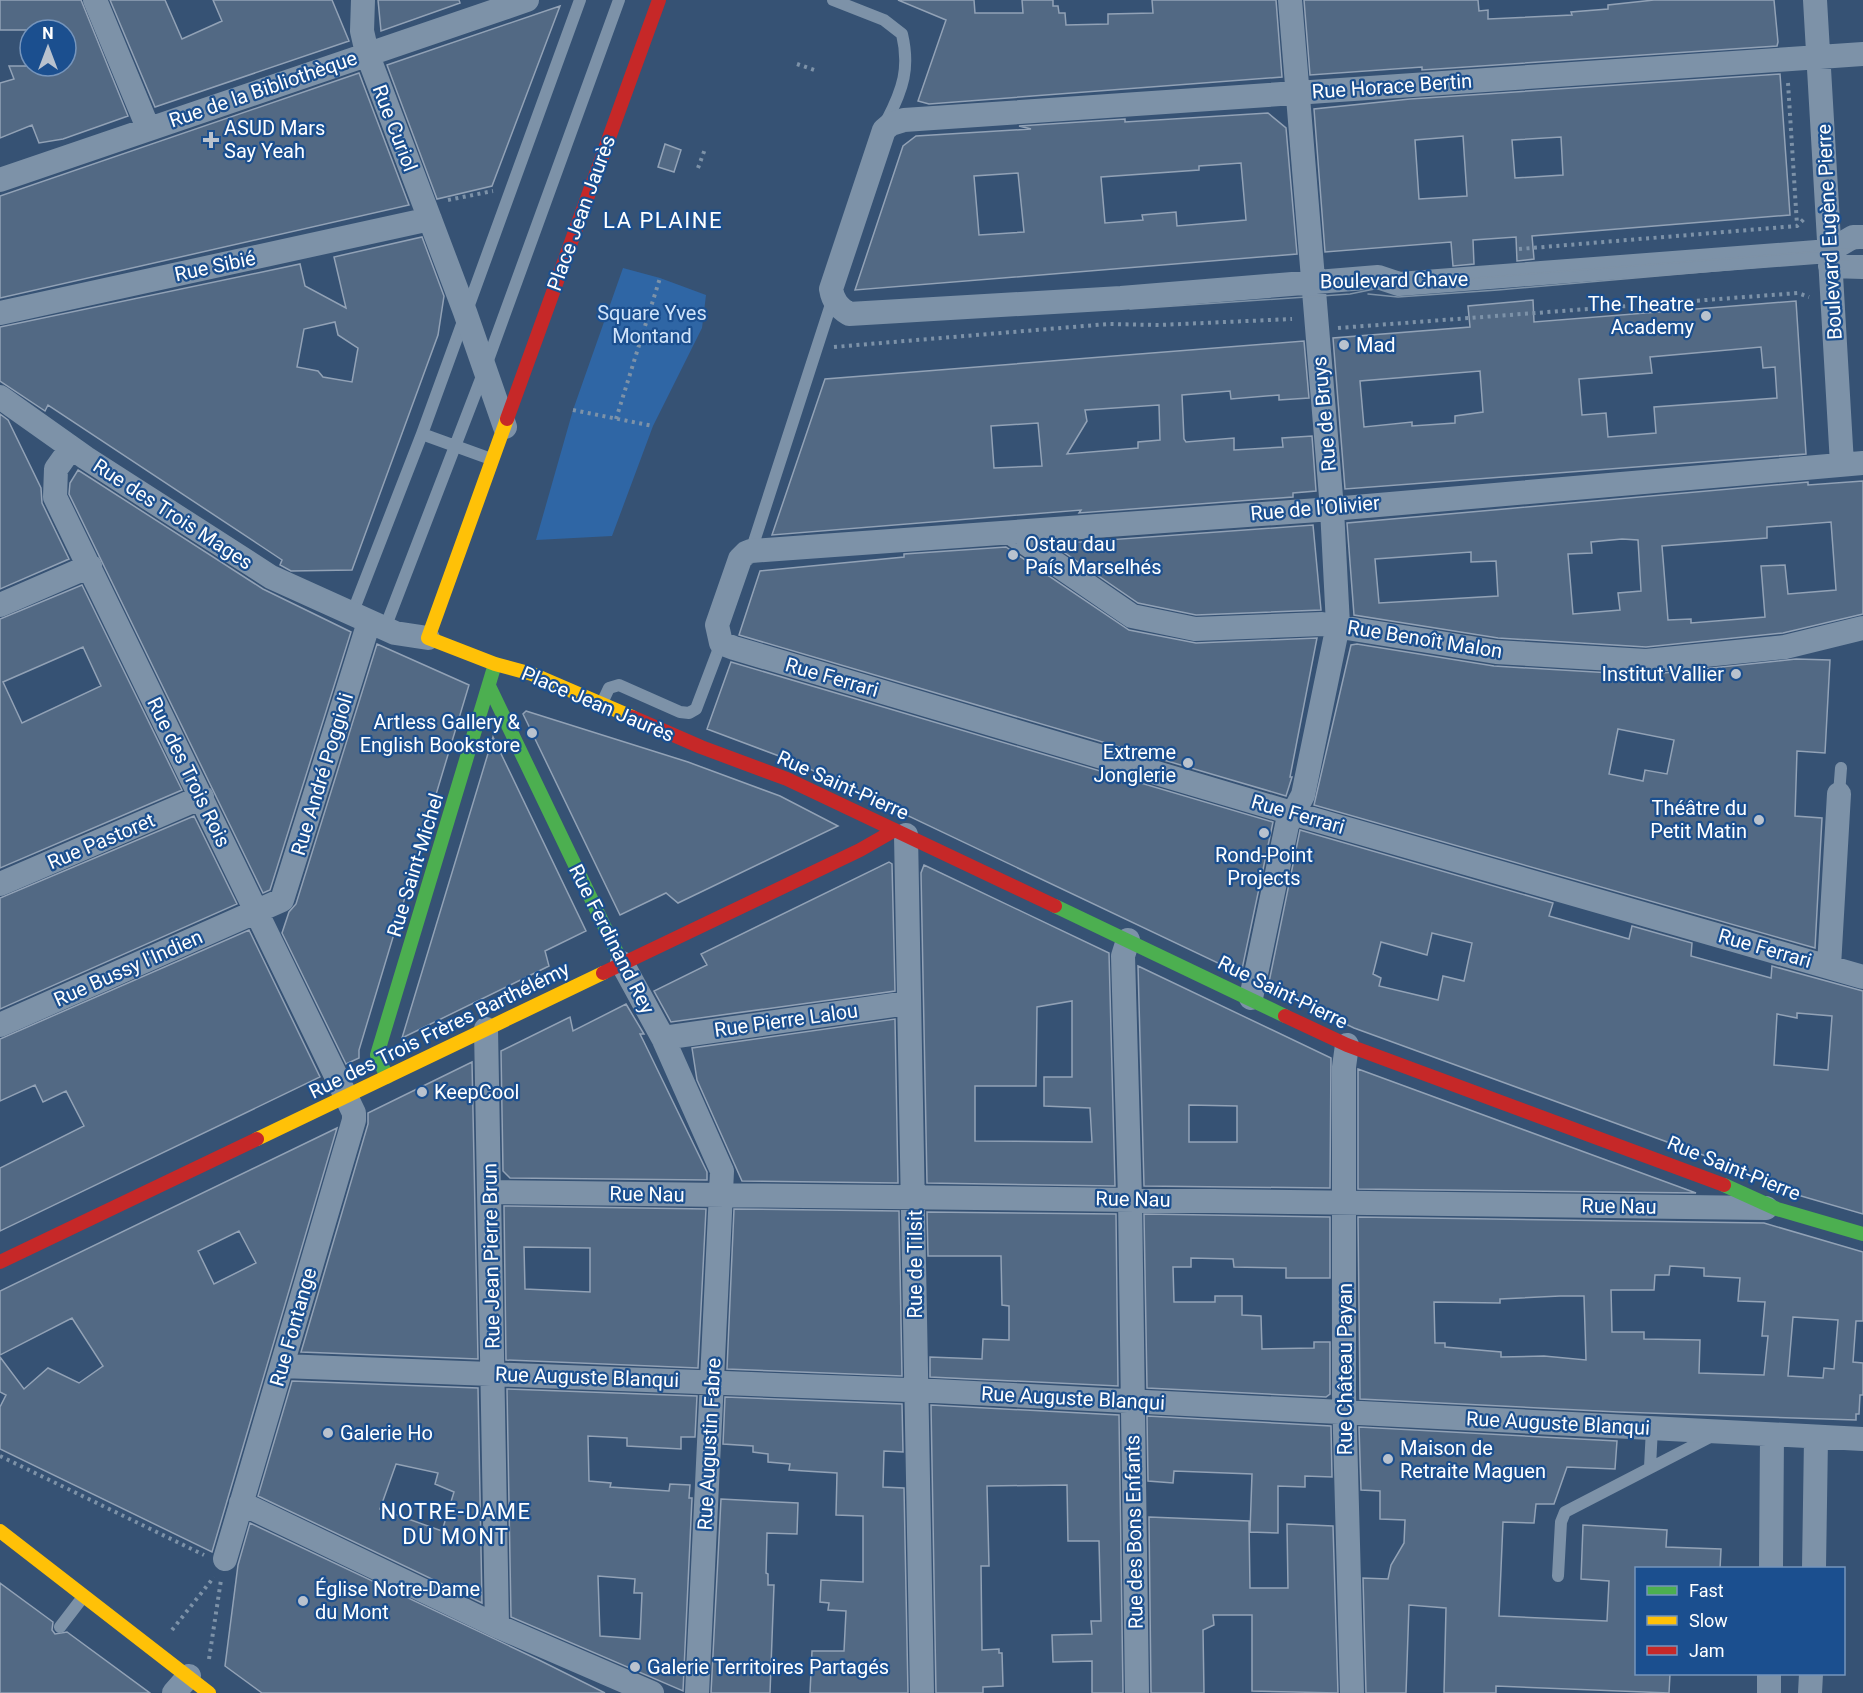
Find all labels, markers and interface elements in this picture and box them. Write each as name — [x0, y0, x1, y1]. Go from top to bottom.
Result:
north arrow — [18, 18, 78, 78]
text: N — [42, 24, 54, 43]
street label: Rue de la Bibliothèque — [166, 46, 360, 132]
street label: Rue Horace Bertin — [1311, 68, 1473, 104]
street label: Rue Curiol — [368, 81, 422, 175]
place label: ASUD Mars Say Yeah — [224, 116, 325, 163]
street label: Boulevard Eugène Pierre — [1811, 123, 1847, 341]
marker: ASUD Mars Say Yeah — [202, 131, 220, 149]
street label: Place Jean Jaurès — [542, 132, 620, 294]
district label: LA PLAINE — [603, 208, 723, 233]
street label: Rue Sibié — [172, 246, 258, 286]
street label: Boulevard Chave — [1320, 267, 1468, 293]
place label: The Theatre Academy — [1588, 292, 1695, 339]
park label: Square Yves Montand — [597, 301, 707, 348]
marker: The Theatre Academy — [1699, 309, 1713, 323]
place label: Mad — [1356, 333, 1396, 357]
marker: Mad — [1337, 338, 1351, 352]
street label: Rue de Bruys — [1307, 355, 1341, 473]
street label: Rue des Trois Mages — [89, 453, 257, 575]
street label: Rue de l'Olivier — [1249, 490, 1381, 526]
place label: Ostau dau País Marselhés — [1025, 532, 1161, 579]
marker: Ostau dau País Marselhés — [1006, 548, 1020, 562]
street label: Rue Benoît Malon — [1346, 615, 1504, 663]
street label: Rue Ferrari — [783, 652, 881, 702]
street label: Place Jean Jaurès — [518, 661, 678, 747]
place label: Institut Vallier — [1602, 662, 1724, 686]
marker: Institut Vallier — [1729, 667, 1743, 681]
street label: Rue André Poggioli — [286, 690, 358, 858]
street label: Rue des Trois Rois — [142, 693, 236, 851]
place label: Artless Gallery & English Bookstore — [360, 710, 521, 757]
marker: Artless Gallery & English Bookstore — [525, 726, 539, 740]
place label: Extreme Jonglerie — [1094, 740, 1176, 787]
street label: Rue Saint-Pierre — [773, 745, 913, 825]
marker: Extreme Jonglerie — [1181, 756, 1195, 770]
street label: Rue Ferrari — [1249, 789, 1347, 839]
street label: Rue Saint-Michel — [382, 790, 448, 940]
place label: Théâtre du Petit Matin — [1650, 796, 1747, 843]
street label: Rue Pastoret — [44, 808, 158, 874]
marker: Théâtre du Petit Matin — [1752, 813, 1766, 827]
marker: Rond-Point Projects — [1257, 826, 1271, 840]
place label: Rond-Point Projects — [1215, 843, 1313, 890]
street label: Rue Ferdinand Rey — [564, 860, 660, 1018]
street label: Rue Ferrari — [1716, 923, 1814, 973]
street label: Rue Bussy l'Indien — [50, 924, 206, 1012]
street label: Rue Saint-Pierre — [1214, 950, 1352, 1034]
street label: Rue des Trois Frères Barthélémy — [305, 956, 574, 1104]
street label: Rue Pierre Lalou — [713, 998, 859, 1042]
place label: KeepCool — [434, 1080, 519, 1104]
marker: KeepCool — [415, 1085, 429, 1099]
street label: Rue Saint-Pierre — [1664, 1130, 1804, 1206]
street label: Rue Jean Pierre Brun — [477, 1163, 505, 1349]
street label: Rue Nau — [609, 1181, 685, 1207]
street label: Rue Nau — [1095, 1186, 1171, 1212]
street label: Rue Nau — [1581, 1193, 1657, 1219]
street label: Rue de Tilsit — [903, 1210, 927, 1318]
street label: Rue Fontange — [265, 1265, 321, 1389]
street label: Rue Château Payan — [1333, 1283, 1357, 1455]
street label: Rue Augustin Fabre — [692, 1357, 726, 1531]
street label: Rue Auguste Blanqui — [495, 1362, 679, 1392]
street label: Rue Auguste Blanqui — [980, 1381, 1166, 1415]
street label: Rue Auguste Blanqui — [1465, 1406, 1651, 1440]
place label: Galerie Ho — [340, 1421, 433, 1445]
marker: Galerie Ho — [321, 1426, 335, 1440]
street label: Rue des Bons Enfants — [1120, 1435, 1148, 1629]
place label: Maison de Retraite Maguen — [1400, 1436, 1546, 1483]
marker: Maison de Retraite Maguen — [1381, 1452, 1395, 1466]
district label: NOTRE-DAME DU MONT — [380, 1499, 532, 1549]
legend — [1635, 1567, 1845, 1675]
place label: Église Notre-Dame du Mont — [315, 1577, 480, 1624]
text: Fast — [1689, 1580, 1724, 1601]
marker: Église Notre-Dame du Mont — [296, 1594, 310, 1608]
text: Slow — [1689, 1610, 1728, 1631]
text: Jam — [1689, 1640, 1725, 1661]
place label: Galerie Territoires Partagés — [647, 1655, 889, 1679]
marker: Galerie Territoires Partagés — [628, 1660, 642, 1674]

